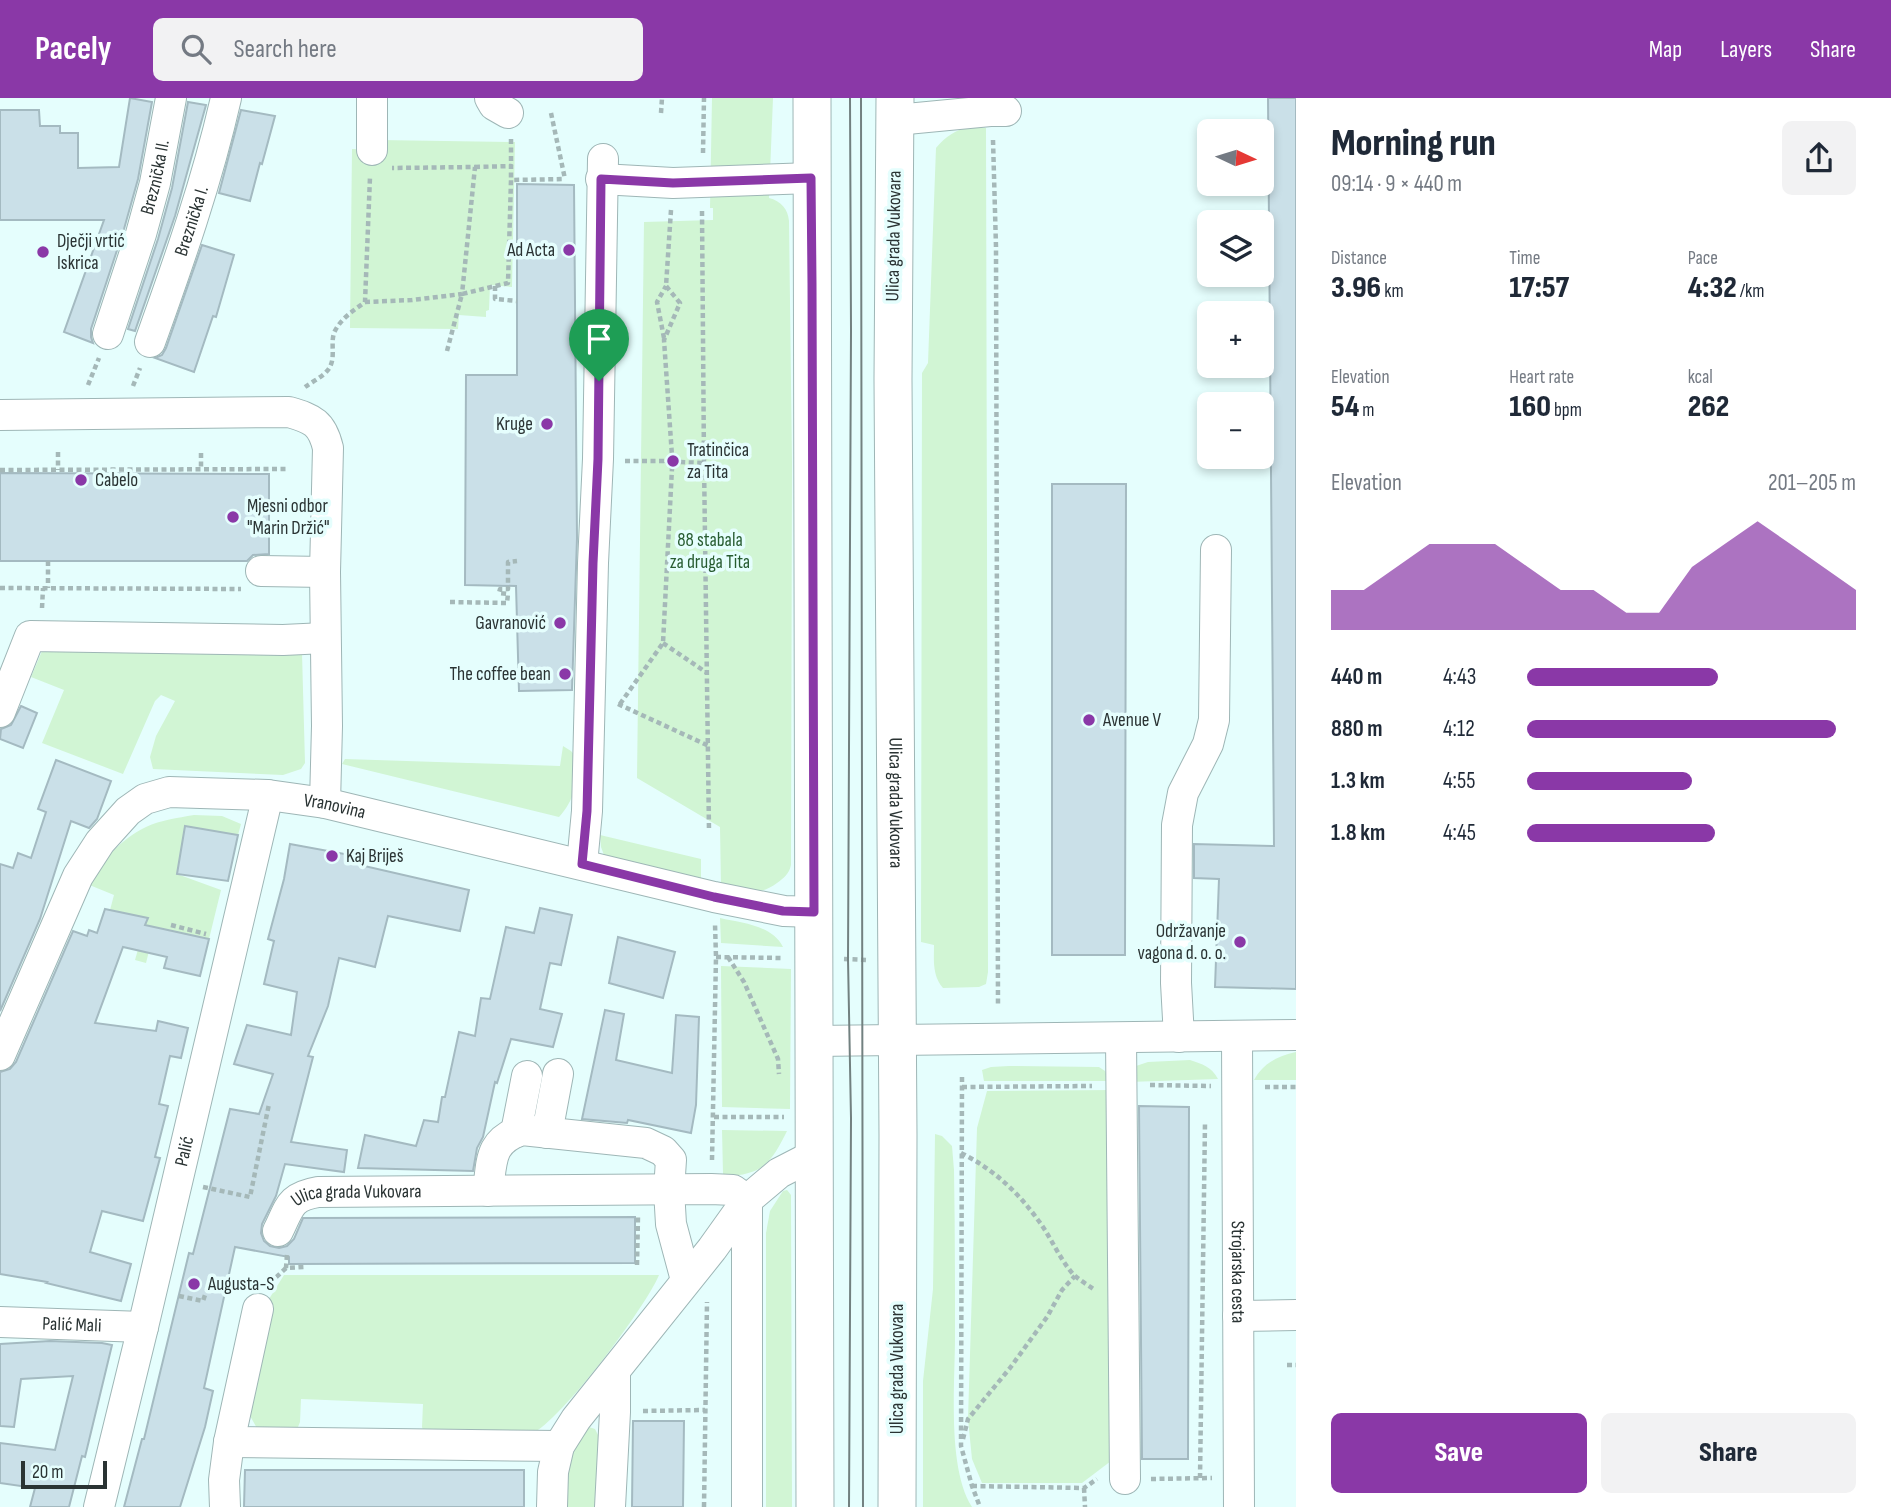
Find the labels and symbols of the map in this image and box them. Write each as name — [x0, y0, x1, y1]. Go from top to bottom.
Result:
north arrow — [1197, 119, 1274, 196]
street label: Breznička II. — [135, 138, 174, 217]
street label: Ulica grada Vukovara — [881, 171, 907, 301]
street label: Breznička I. — [170, 183, 214, 259]
place label: Dječji vrtić Iskrica — [57, 230, 125, 275]
place label: Ad Acta — [506, 239, 555, 262]
marker: Ad Acta — [561, 242, 577, 258]
marker: Dječji vrtić Iskrica — [35, 244, 51, 260]
pin — [569, 309, 629, 381]
place label: Kruge — [496, 413, 533, 436]
marker: Kruge — [539, 416, 555, 432]
place label: Tratinčica za Tita — [687, 439, 749, 484]
marker: Tratinčica za Tita — [665, 453, 681, 469]
place label: Cabelo — [95, 469, 138, 492]
marker: Cabelo — [73, 472, 89, 488]
place label: Mjesni odbor "Marin Držić" — [247, 495, 330, 540]
marker: Mjesni odbor "Marin Držić" — [225, 509, 241, 525]
park label: 88 stabala za druga Tita — [670, 529, 750, 574]
place label: Gavranović — [475, 612, 546, 635]
marker: Gavranović — [552, 615, 568, 631]
place label: The coffee bean — [450, 663, 551, 686]
marker: The coffee bean — [557, 666, 573, 682]
place label: Avenue V — [1102, 709, 1161, 732]
marker: Avenue V — [1081, 712, 1097, 728]
street label: Ulica grada Vukovara — [884, 738, 908, 868]
street label: Vranovina — [302, 789, 368, 824]
place label: Kaj Briješ — [346, 845, 404, 868]
marker: Kaj Briješ — [324, 848, 340, 864]
place label: Održavanje vagona d. o. o. — [1138, 920, 1226, 965]
marker: Održavanje vagona d. o. o. — [1232, 934, 1248, 950]
street label: Palić — [170, 1134, 199, 1168]
street label: Ulica grada Vukovara — [286, 1180, 422, 1211]
street label: Strojarska cesta — [1226, 1221, 1250, 1323]
place label: Augusta-S — [207, 1273, 274, 1296]
marker: Augusta-S — [186, 1276, 202, 1292]
street label: Ulica grada Vukovara — [886, 1304, 909, 1434]
street label: Palić Mali — [42, 1312, 102, 1337]
scale bar — [21, 1458, 107, 1490]

